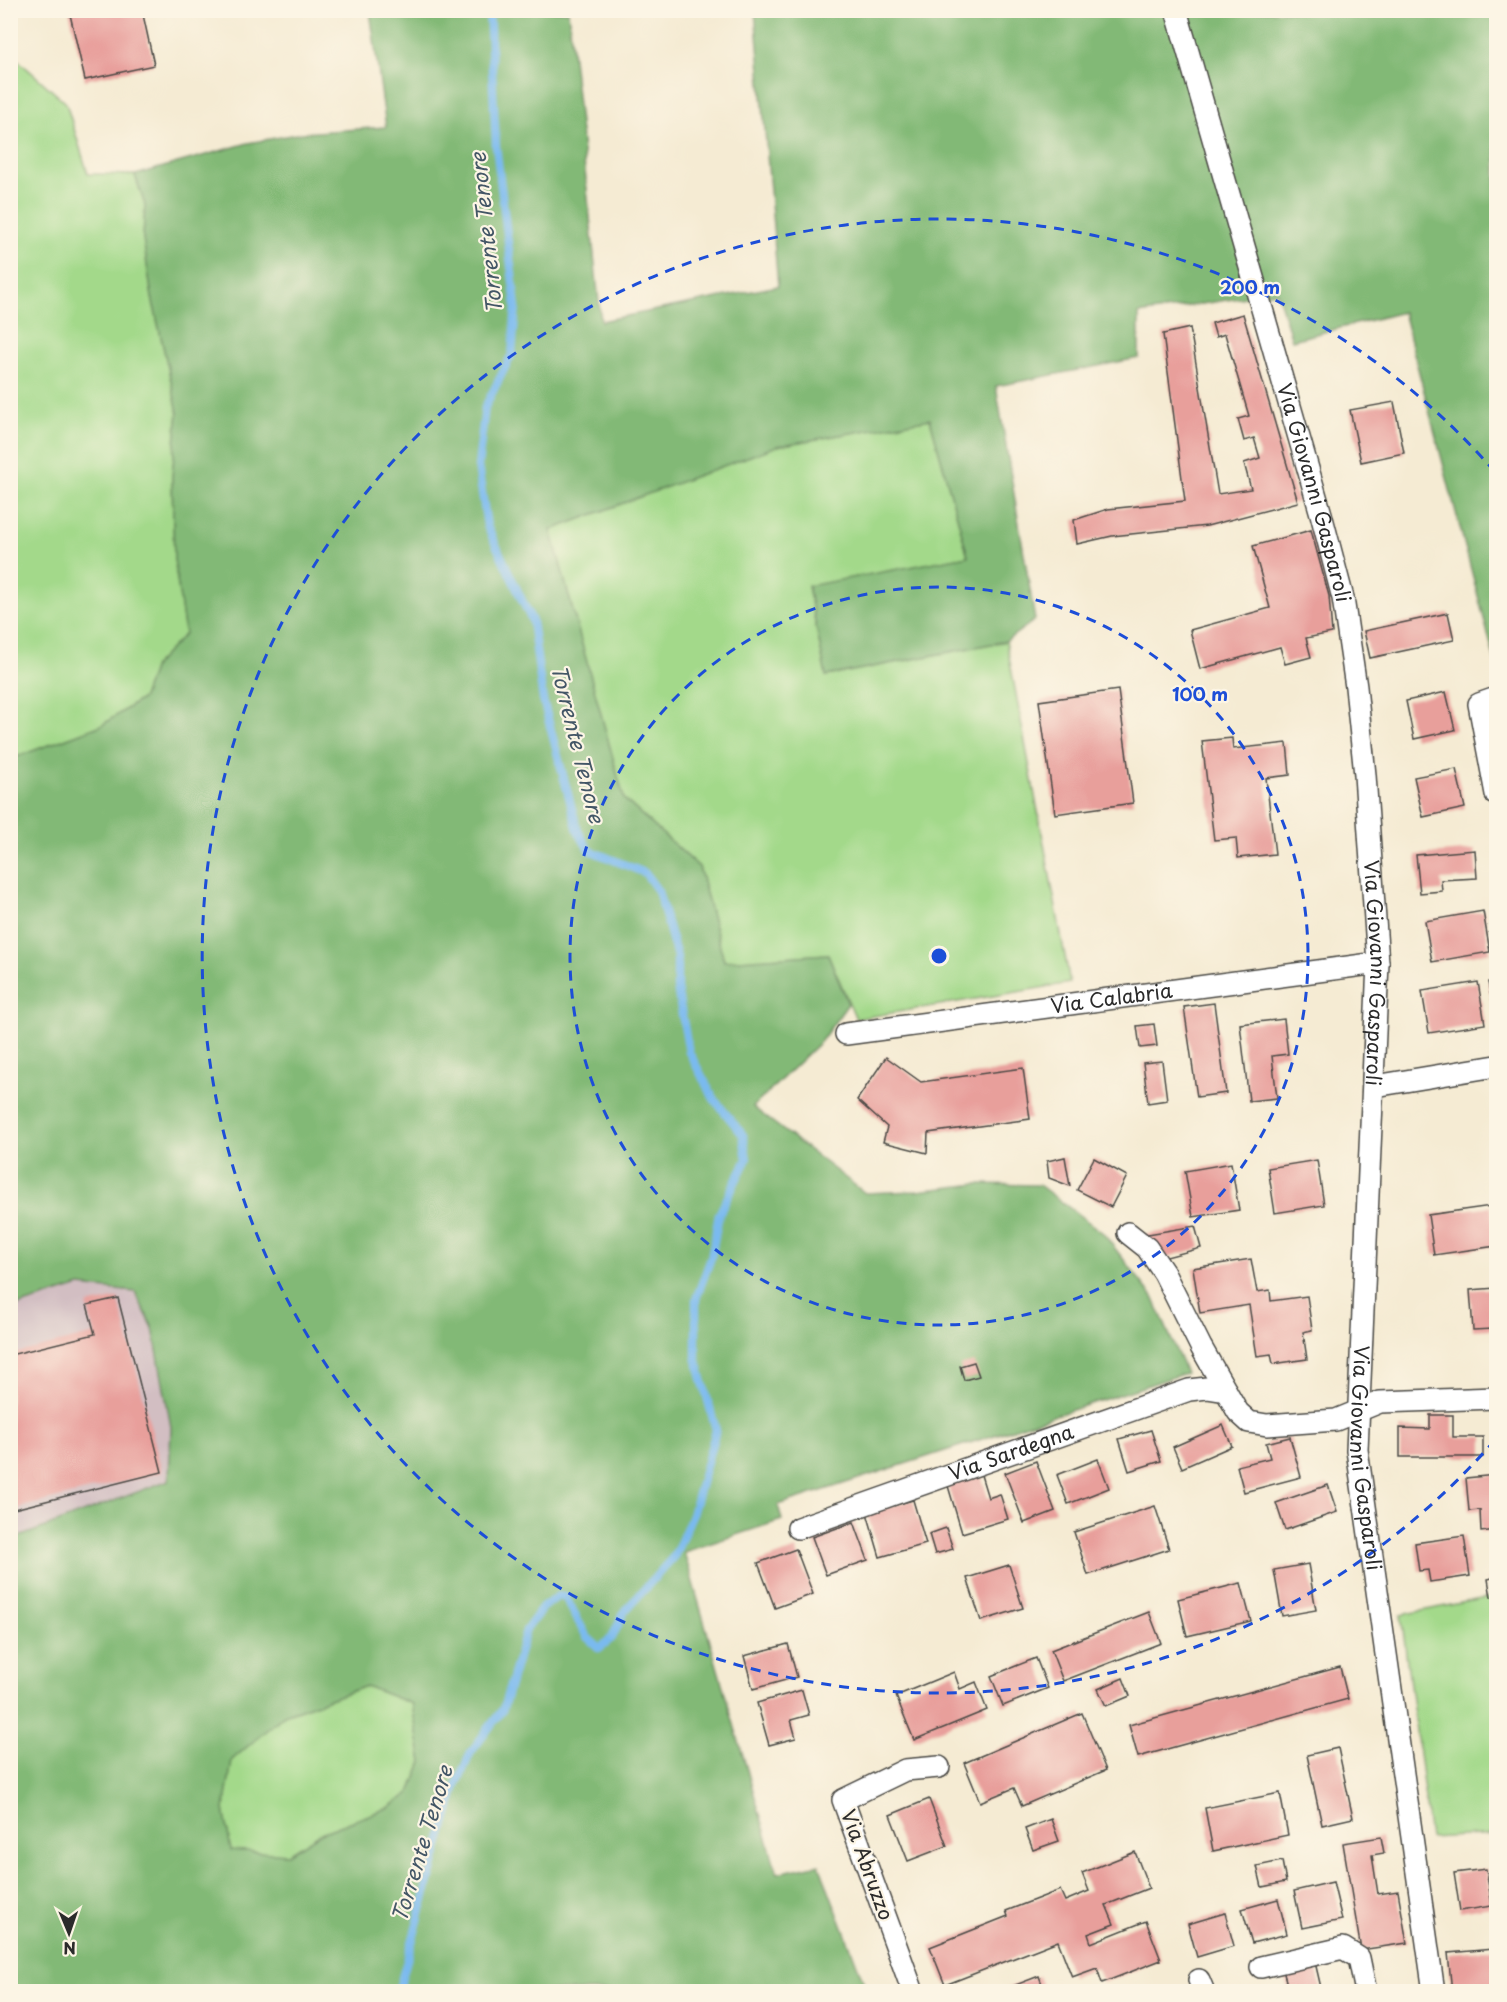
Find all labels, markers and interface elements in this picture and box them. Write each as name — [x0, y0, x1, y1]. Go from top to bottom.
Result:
water label: Torrente Tenore — [460, 149, 509, 315]
text: 200 m — [1220, 273, 1280, 300]
street label: Via Giovanni Gasparoli — [1270, 379, 1359, 604]
water label: Torrente Tenore — [544, 661, 614, 828]
text: 100 m — [1172, 680, 1228, 707]
street label: Via Giovanni Gasparoli — [1357, 859, 1394, 1087]
centre of rings — [929, 946, 949, 966]
street label: Via Calabria — [1049, 975, 1175, 1021]
street label: Via Giovanni Gasparoli — [1343, 1345, 1390, 1572]
street label: Via Sardegna — [944, 1416, 1078, 1488]
water label: Torrente Tenore — [382, 1760, 461, 1925]
street label: Via Abruzzo — [834, 1805, 902, 1924]
north arrow — [39, 1903, 99, 1963]
text: N — [63, 1937, 76, 1961]

